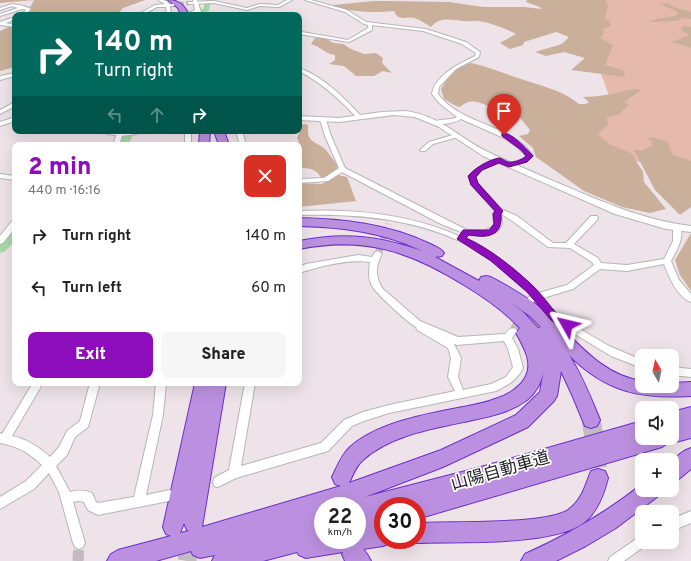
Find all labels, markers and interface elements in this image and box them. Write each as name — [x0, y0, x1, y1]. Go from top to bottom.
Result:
text: 140 m — [94, 25, 173, 61]
icon: right — [28, 28, 80, 80]
text: Turn right — [94, 60, 174, 83]
pin — [487, 94, 521, 135]
icon: arrive — [493, 100, 515, 122]
icon: left — [104, 104, 126, 126]
icon: ahead — [146, 104, 168, 126]
icon: right — [188, 104, 210, 126]
text: 2 min — [28, 153, 92, 183]
button: close — [244, 155, 286, 197]
text: 440 m · 16:16 — [28, 183, 101, 199]
icon: right — [28, 225, 50, 247]
text: Turn right — [62, 227, 131, 246]
text: 140 m — [246, 227, 286, 246]
icon: left — [28, 277, 50, 299]
text: Turn left — [62, 279, 122, 298]
text: 60 m — [251, 279, 286, 298]
position arrow — [546, 304, 588, 346]
button: Exit — [28, 332, 153, 378]
button: Share — [161, 332, 286, 378]
north arrow — [635, 349, 679, 393]
map controls — [635, 349, 679, 549]
button: sound — [635, 401, 679, 445]
street label: 山陽自動車道 — [448, 447, 553, 497]
button: + — [635, 453, 679, 497]
speed limit sign: 30 — [374, 497, 426, 549]
text: 22 — [328, 505, 352, 531]
button: − — [635, 505, 679, 549]
text: km/h — [328, 526, 352, 539]

